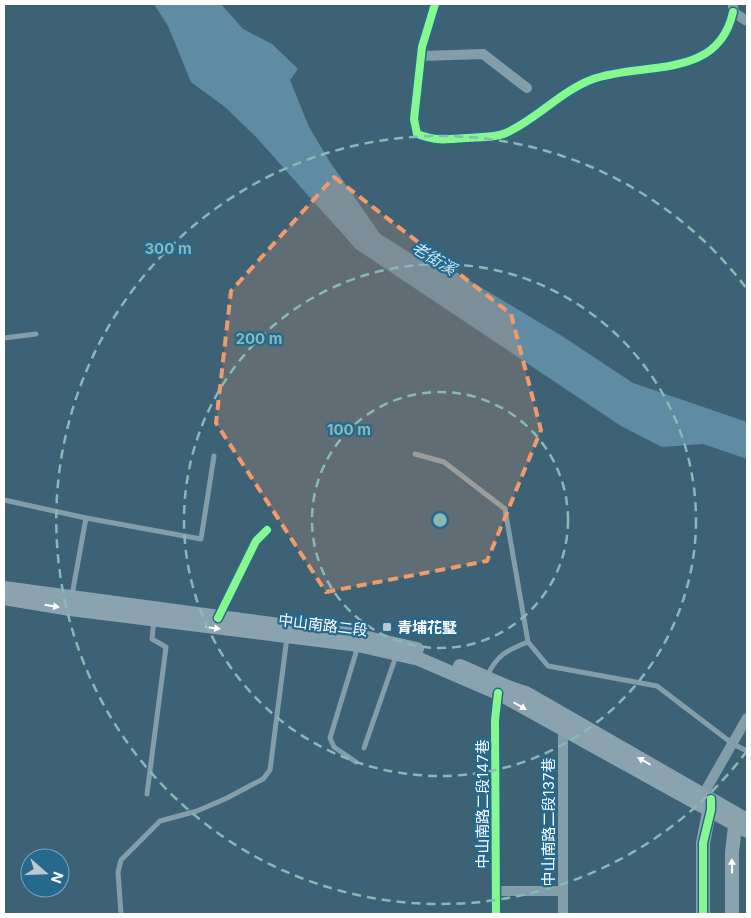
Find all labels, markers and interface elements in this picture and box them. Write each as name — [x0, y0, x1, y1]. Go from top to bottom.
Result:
water label: 老街溪 — [408, 237, 461, 280]
text: 300 m — [144, 239, 192, 258]
text: 200 m — [236, 329, 282, 348]
text: 100 m — [327, 420, 371, 439]
centre of rings — [431, 511, 449, 529]
one-way arrow — [44, 603, 60, 611]
street label: 中山南路二段 — [277, 610, 369, 640]
place label: 青埔花墅 — [397, 618, 457, 637]
marker: 青埔花墅 — [381, 621, 393, 633]
one-way arrow — [205, 624, 221, 632]
one-way arrow — [513, 701, 526, 710]
street label: 中山南路二段147巷 — [473, 739, 492, 869]
one-way arrow — [637, 757, 651, 765]
street label: 中山南路二段137巷 — [539, 758, 558, 886]
north arrow — [20, 848, 70, 898]
one-way arrow — [728, 857, 736, 873]
text: N — [48, 870, 67, 886]

